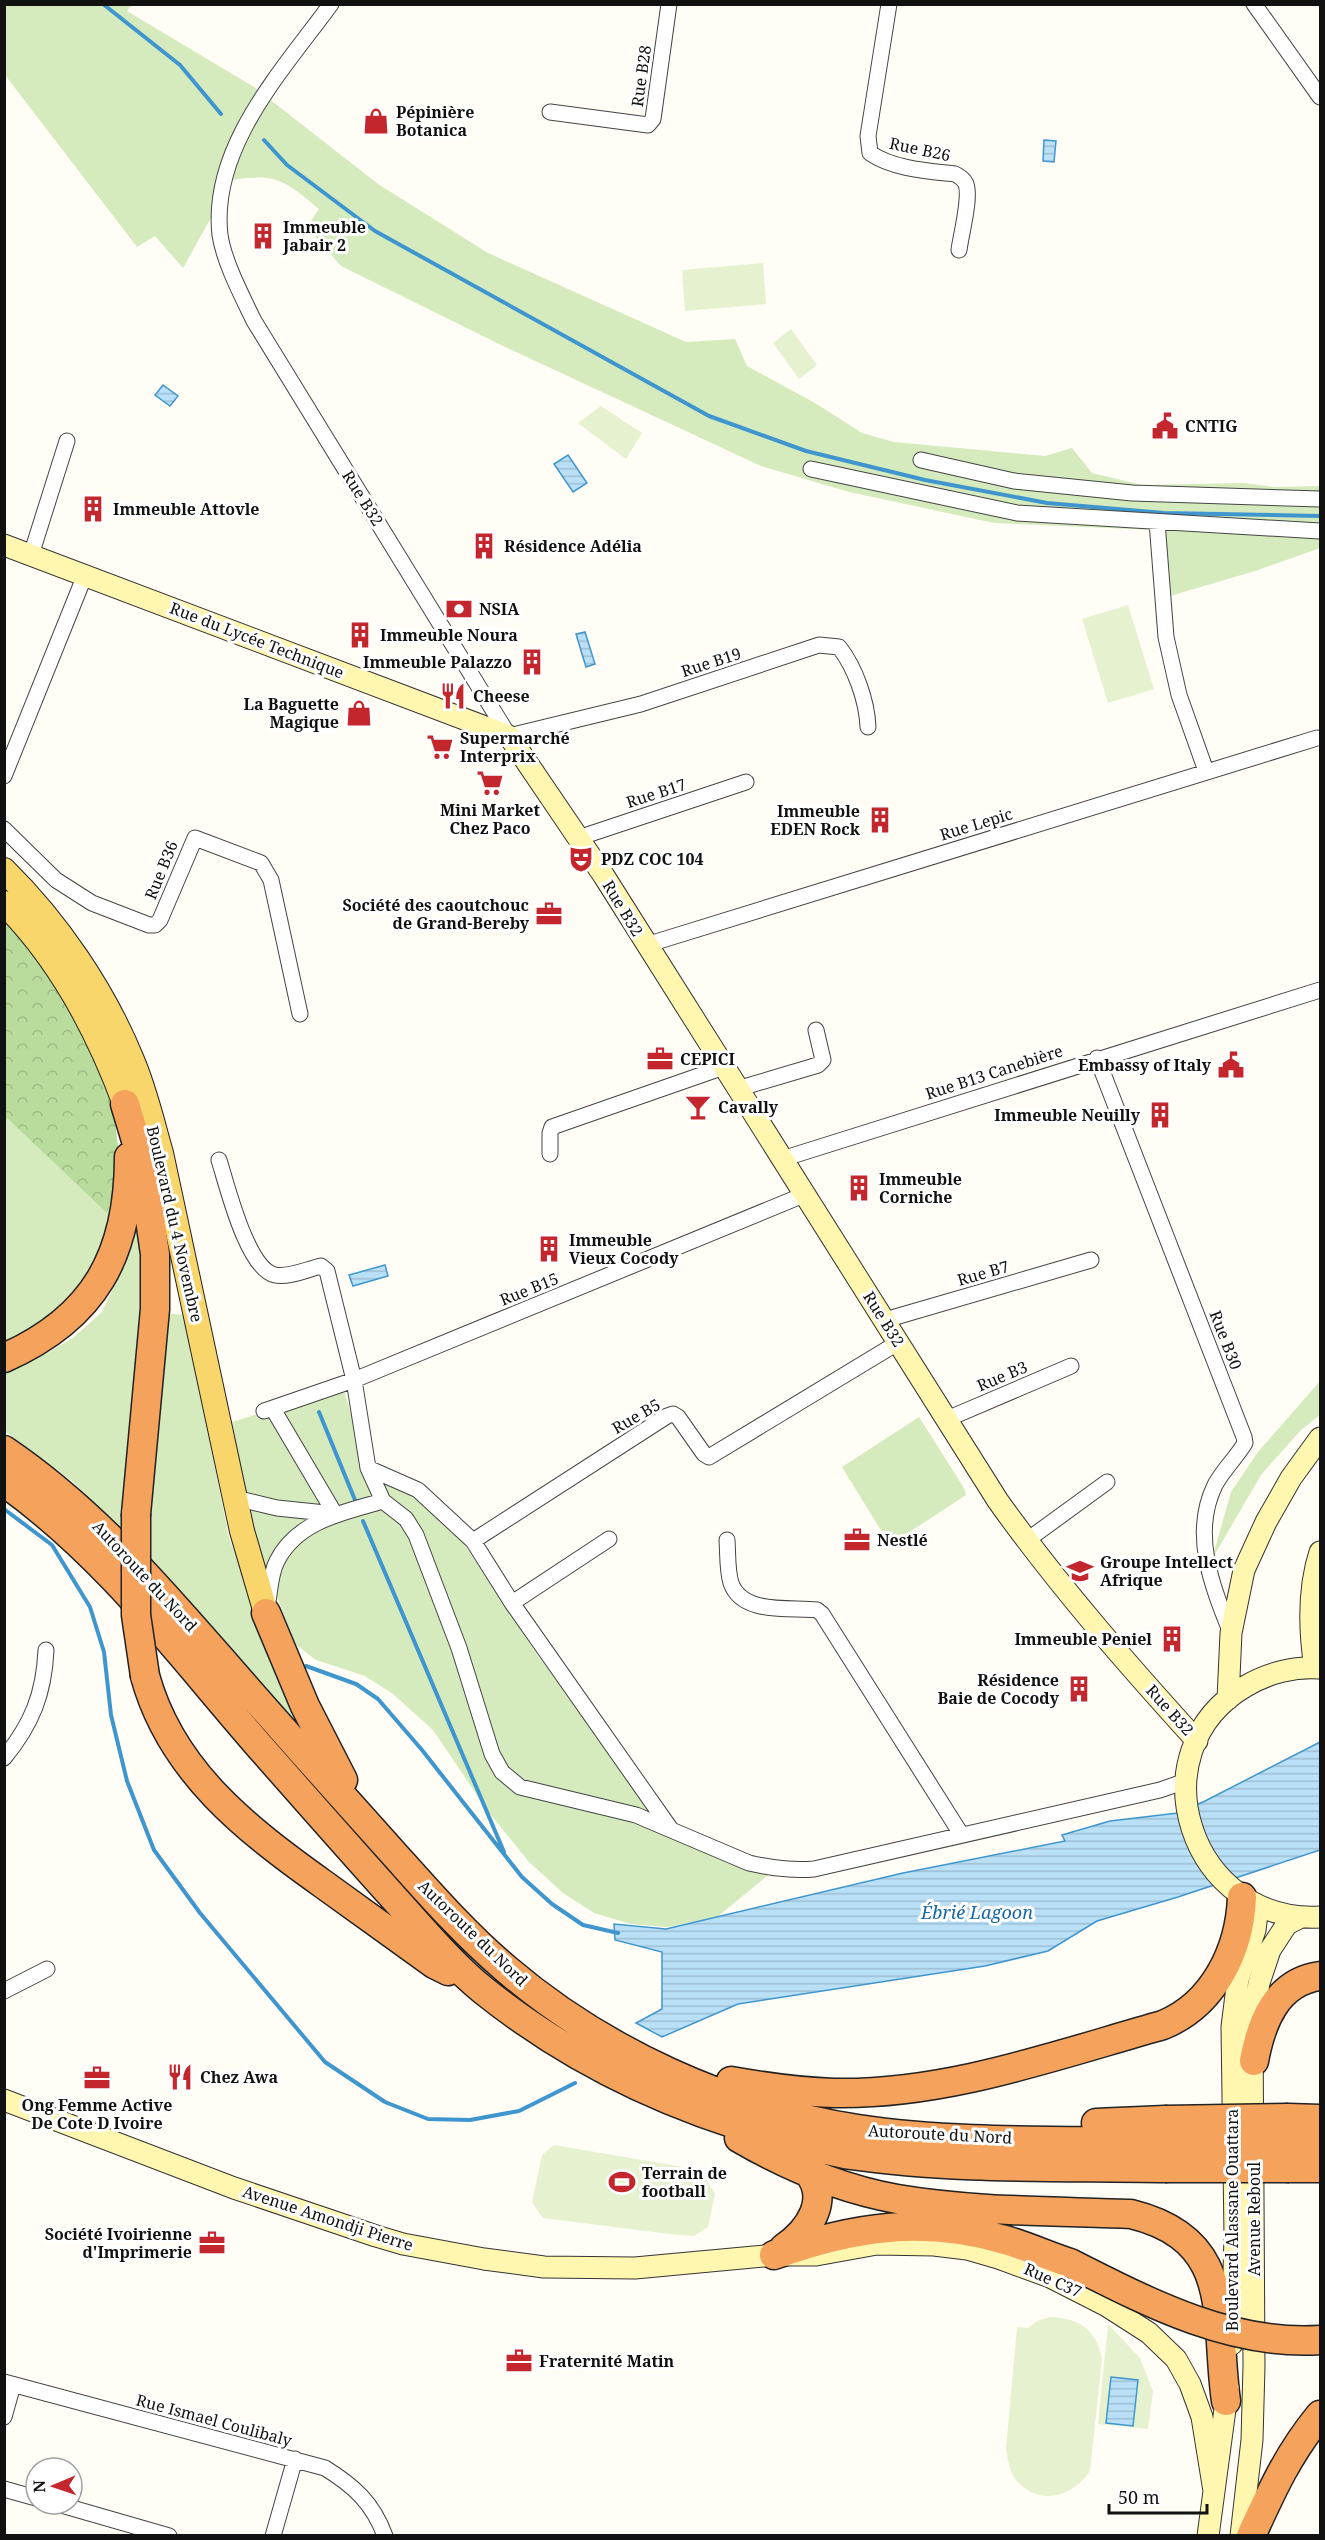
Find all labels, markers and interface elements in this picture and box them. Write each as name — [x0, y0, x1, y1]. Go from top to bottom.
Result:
street label: Rue B28 — [626, 44, 656, 108]
place label: Pépinière Botanica — [396, 101, 474, 141]
shop icon: Pépinière Botanica — [361, 106, 391, 136]
street label: Rue B26 — [888, 132, 953, 166]
place label: Immeuble Jabair 2 — [282, 216, 366, 256]
building icon: Immeuble Jabair 2 — [248, 221, 278, 251]
public building icon: CNTIG — [1150, 411, 1180, 441]
place label: CNTIG — [1185, 415, 1238, 437]
street label: Rue B32 — [337, 466, 389, 530]
building icon: Immeuble Attovle — [78, 494, 108, 524]
place label: Immeuble Attovle — [113, 498, 259, 520]
building icon: Résidence Adélia — [469, 531, 499, 561]
place label: Résidence Adélia — [504, 535, 642, 557]
bank icon: NSIA — [444, 594, 474, 624]
street label: Rue du Lycée Technique — [167, 597, 347, 683]
place label: NSIA — [479, 598, 520, 620]
building icon: Immeuble Noura — [345, 620, 375, 650]
place label: Immeuble Noura — [380, 624, 518, 646]
street label: Rue B19 — [678, 642, 744, 682]
building icon: Immeuble Palazzo — [517, 647, 547, 677]
place label: Immeuble Palazzo — [363, 651, 512, 673]
restaurant icon: Cheese — [438, 681, 468, 711]
place label: Cheese — [473, 685, 530, 707]
place label: La Baguette Magique — [244, 693, 339, 733]
shop icon: La Baguette Magique — [344, 698, 374, 728]
place label: Supermarché Interprix — [460, 727, 570, 767]
supermarket icon: Supermarché Interprix — [425, 732, 455, 762]
supermarket icon: Mini Market Chez Paco — [475, 768, 505, 798]
street label: Rue B17 — [623, 773, 689, 813]
place label: Mini Market Chez Paco — [440, 799, 541, 839]
place label: Immeuble EDEN Rock — [770, 800, 861, 840]
street label: Rue Lepic — [937, 803, 1015, 845]
building icon: Immeuble EDEN Rock — [865, 805, 895, 835]
street label: Rue B36 — [139, 837, 183, 903]
theatre icon: PDZ COC 104 — [566, 844, 596, 874]
place label: PDZ COC 104 — [601, 848, 704, 870]
street label: Rue B32 — [598, 876, 648, 940]
place label: Société des caoutchouc de Grand-Bereby — [342, 894, 530, 934]
office icon: Société des caoutchouc de Grand-Bereby — [534, 899, 564, 929]
street label: Rue B13 Canebière — [923, 1039, 1065, 1105]
office icon: CEPICI — [645, 1044, 675, 1074]
place label: CEPICI — [680, 1048, 735, 1070]
public building icon: Embassy of Italy — [1216, 1050, 1246, 1080]
place label: Embassy of Italy — [1078, 1054, 1212, 1076]
bar icon: Cavally — [683, 1092, 713, 1122]
place label: Cavally — [718, 1096, 779, 1118]
building icon: Immeuble Neuilly — [1145, 1100, 1175, 1130]
place label: Immeuble Neuilly — [994, 1104, 1141, 1126]
street label: Boulevard du 4 Novembre — [142, 1124, 208, 1324]
place label: Immeuble Corniche — [879, 1168, 962, 1208]
building icon: Immeuble Corniche — [844, 1173, 874, 1203]
place label: Immeuble Vieux Cocody — [569, 1229, 679, 1269]
building icon: Immeuble Vieux Cocody — [534, 1234, 564, 1264]
street label: Rue B7 — [955, 1255, 1011, 1291]
street label: Rue B15 — [496, 1267, 562, 1311]
street label: Rue B32 — [858, 1287, 910, 1351]
street label: Rue B30 — [1205, 1307, 1247, 1373]
street label: Rue B3 — [973, 1356, 1031, 1396]
street label: Rue B5 — [608, 1393, 664, 1439]
street label: Autoroute du Nord — [88, 1516, 202, 1636]
office icon: Nestlé — [842, 1525, 872, 1555]
place label: Nestlé — [877, 1529, 928, 1551]
place label: Groupe Intellect Afrique — [1100, 1551, 1233, 1591]
school or university icon: Groupe Intellect Afrique — [1065, 1556, 1095, 1586]
building icon: Immeuble Peniel — [1157, 1624, 1187, 1654]
place label: Immeuble Peniel — [1014, 1628, 1152, 1650]
place label: Résidence Baie de Cocody — [938, 1669, 1060, 1709]
building icon: Résidence Baie de Cocody — [1064, 1674, 1094, 1704]
street label: Rue B32 — [1141, 1680, 1199, 1740]
street label: Autoroute du Nord — [413, 1875, 533, 1991]
water label: Ébrié Lagoon — [920, 1900, 1033, 1924]
restaurant icon: Chez Awa — [165, 2062, 195, 2092]
office icon: Ong Femme Active De Cote D Ivoire — [82, 2063, 112, 2093]
place label: Chez Awa — [200, 2066, 278, 2088]
place label: Ong Femme Active De Cote D Ivoire — [22, 2094, 172, 2134]
street label: Boulevard Alassane Ouattara — [1221, 2109, 1243, 2331]
street label: Autoroute du Nord — [867, 2119, 1013, 2149]
place label: Terrain de football — [642, 2162, 727, 2202]
street label: Avenue Reboul — [1243, 2162, 1265, 2276]
sports icon: Terrain de football — [607, 2167, 637, 2197]
street label: Avenue Amondji Pierre — [240, 2180, 416, 2256]
place label: Société Ivoirienne d'Imprimerie — [45, 2223, 192, 2263]
office icon: Société Ivoirienne d'Imprimerie — [197, 2228, 227, 2258]
street label: Rue C37 — [1021, 2258, 1085, 2302]
office icon: Fraternité Matin — [504, 2346, 534, 2376]
place label: Fraternité Matin — [539, 2350, 675, 2372]
street label: Rue Ismael Coulibaly — [134, 2389, 295, 2452]
north arrow — [24, 2456, 84, 2516]
scale bar — [1109, 2477, 1206, 2515]
text: N — [28, 2479, 50, 2493]
text: 50 m — [1118, 2485, 1160, 2509]

